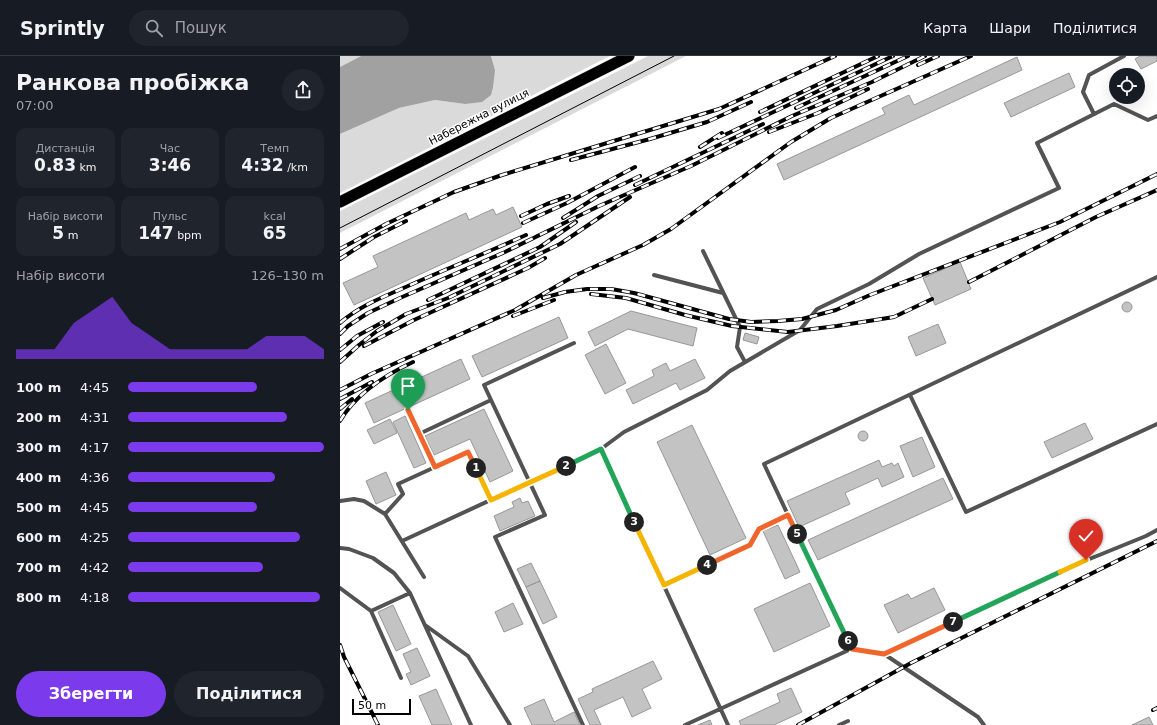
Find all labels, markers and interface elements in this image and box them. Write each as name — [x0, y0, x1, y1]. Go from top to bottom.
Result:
search box — [129, 10, 409, 46]
text: Sprintly — [20, 17, 105, 39]
icon: search — [143, 17, 165, 39]
text: Пошук — [175, 19, 227, 37]
text: Карта — [923, 20, 967, 36]
text: Шари — [989, 20, 1031, 36]
text: Поділитися — [1053, 20, 1137, 36]
map controls — [1109, 68, 1145, 104]
button: locate — [1109, 68, 1145, 104]
button: share — [282, 69, 324, 111]
text: Ранкова пробіжка — [16, 70, 249, 95]
street label: Набережна вулиця — [427, 86, 531, 148]
text: 07:00 — [16, 98, 53, 113]
text: Дистанція — [36, 142, 95, 155]
text: Час — [160, 142, 180, 155]
text: Темп — [260, 142, 289, 155]
text: 0.83 — [34, 155, 76, 175]
text: 3:46 — [149, 155, 191, 175]
text: 4:32 — [241, 155, 284, 175]
text: km — [76, 161, 97, 174]
text: /km — [284, 161, 308, 174]
text: Набір висоти — [28, 210, 103, 223]
text: Пульс — [153, 210, 187, 223]
text: kcal — [264, 210, 286, 223]
text: 5 — [52, 223, 64, 243]
text: 147 — [138, 223, 174, 243]
text: 65 — [263, 223, 286, 243]
text: m — [64, 229, 78, 242]
text: bpm — [174, 229, 202, 242]
text: Набір висоти — [16, 268, 105, 283]
text: 126–130 m — [251, 268, 324, 283]
pin — [391, 369, 425, 410]
icon: arrive — [397, 375, 419, 397]
text: 100 m — [16, 380, 61, 395]
text: 4:45 — [80, 380, 109, 395]
text: 200 m — [16, 410, 61, 425]
text: 4:31 — [80, 410, 109, 425]
text: 300 m — [16, 440, 61, 455]
text: 4:17 — [80, 440, 109, 455]
pin: 2 — [556, 456, 576, 476]
pin: 1 — [466, 458, 486, 478]
text: 2 — [562, 459, 570, 472]
text: 1 — [472, 461, 480, 474]
text: 400 m — [16, 470, 61, 485]
text: 4:36 — [80, 470, 109, 485]
text: 500 m — [16, 500, 61, 515]
text: 4:45 — [80, 500, 109, 515]
pin: 3 — [624, 512, 644, 532]
text: 3 — [630, 515, 638, 528]
pin — [1069, 519, 1103, 560]
pin: 5 — [787, 524, 807, 544]
icon: check — [1075, 525, 1097, 547]
text: 5 — [793, 527, 801, 540]
text: 600 m — [16, 530, 61, 545]
text: 4:25 — [80, 530, 109, 545]
pin: 4 — [697, 555, 717, 575]
text: 4 — [703, 558, 711, 571]
text: 700 m — [16, 560, 61, 575]
text: 4:42 — [80, 560, 109, 575]
text: 800 m — [16, 590, 61, 605]
text: 4:18 — [80, 590, 109, 605]
pin: 7 — [943, 612, 963, 632]
text: 7 — [949, 615, 957, 628]
pin: 6 — [838, 631, 858, 651]
text: 6 — [844, 634, 852, 647]
button: Зберегти — [16, 671, 166, 717]
button: Поділитися — [174, 671, 324, 717]
scale bar — [352, 697, 411, 716]
text: 50 m — [358, 699, 386, 712]

